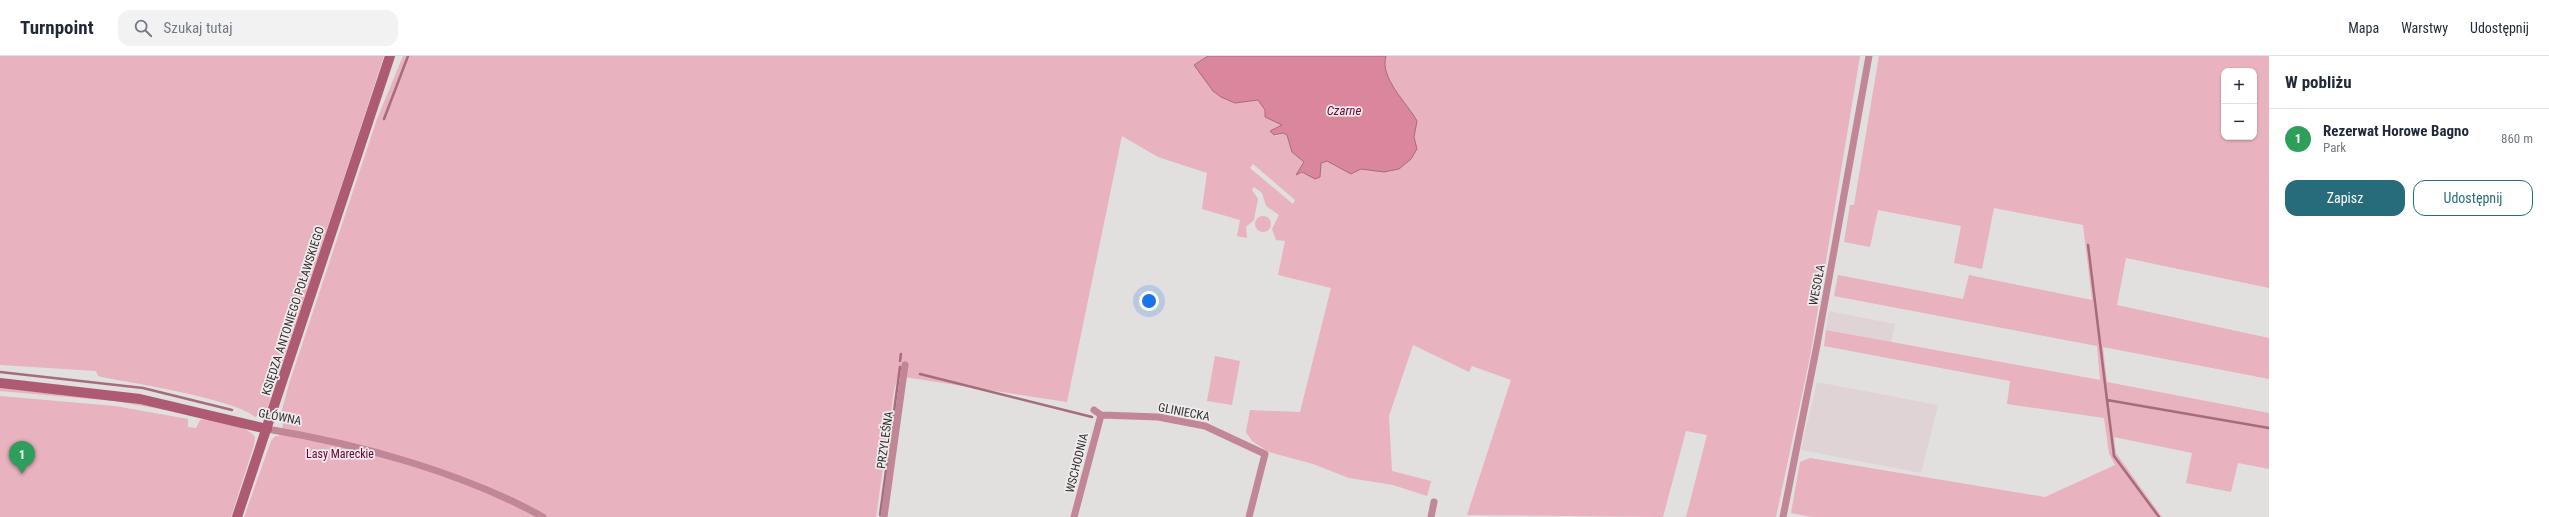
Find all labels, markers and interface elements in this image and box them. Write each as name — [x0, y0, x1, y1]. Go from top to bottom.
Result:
search box — [118, 10, 398, 46]
text: Turnpoint — [20, 16, 94, 39]
icon: search — [132, 17, 154, 39]
text: Szukaj tutaj — [164, 19, 233, 37]
text: Mapa — [2348, 20, 2379, 36]
text: Warstwy — [2401, 20, 2448, 36]
text: Udostępnij — [2470, 20, 2529, 36]
map controls — [2221, 68, 2257, 140]
button: + — [2221, 68, 2257, 104]
text: W pobliżu — [2285, 72, 2352, 92]
water label: Czarne — [1327, 103, 1361, 118]
button: − — [2221, 104, 2257, 140]
text: Rezerwat Horowe Bagno — [2323, 122, 2469, 140]
text: 1 — [2295, 131, 2301, 146]
text: 860 m — [2501, 131, 2533, 146]
text: Park — [2323, 140, 2346, 155]
button: Zapisz — [2285, 180, 2405, 216]
button: Udostępnij — [2413, 180, 2533, 216]
street label: KSIĘDZA ANTONIEGO POŁAWSKIEGO — [259, 225, 327, 397]
street label: WESOŁA — [1806, 263, 1828, 307]
your location — [1139, 291, 1159, 311]
street label: GLINIECKA — [1157, 400, 1211, 424]
street label: GŁÓWNA — [257, 405, 303, 428]
street label: PRZYLEŚNA — [873, 410, 896, 470]
street label: WSCHODNIA — [1063, 432, 1091, 494]
pin: 1 — [9, 441, 35, 474]
park label: Lasy Mareckie — [306, 447, 374, 461]

